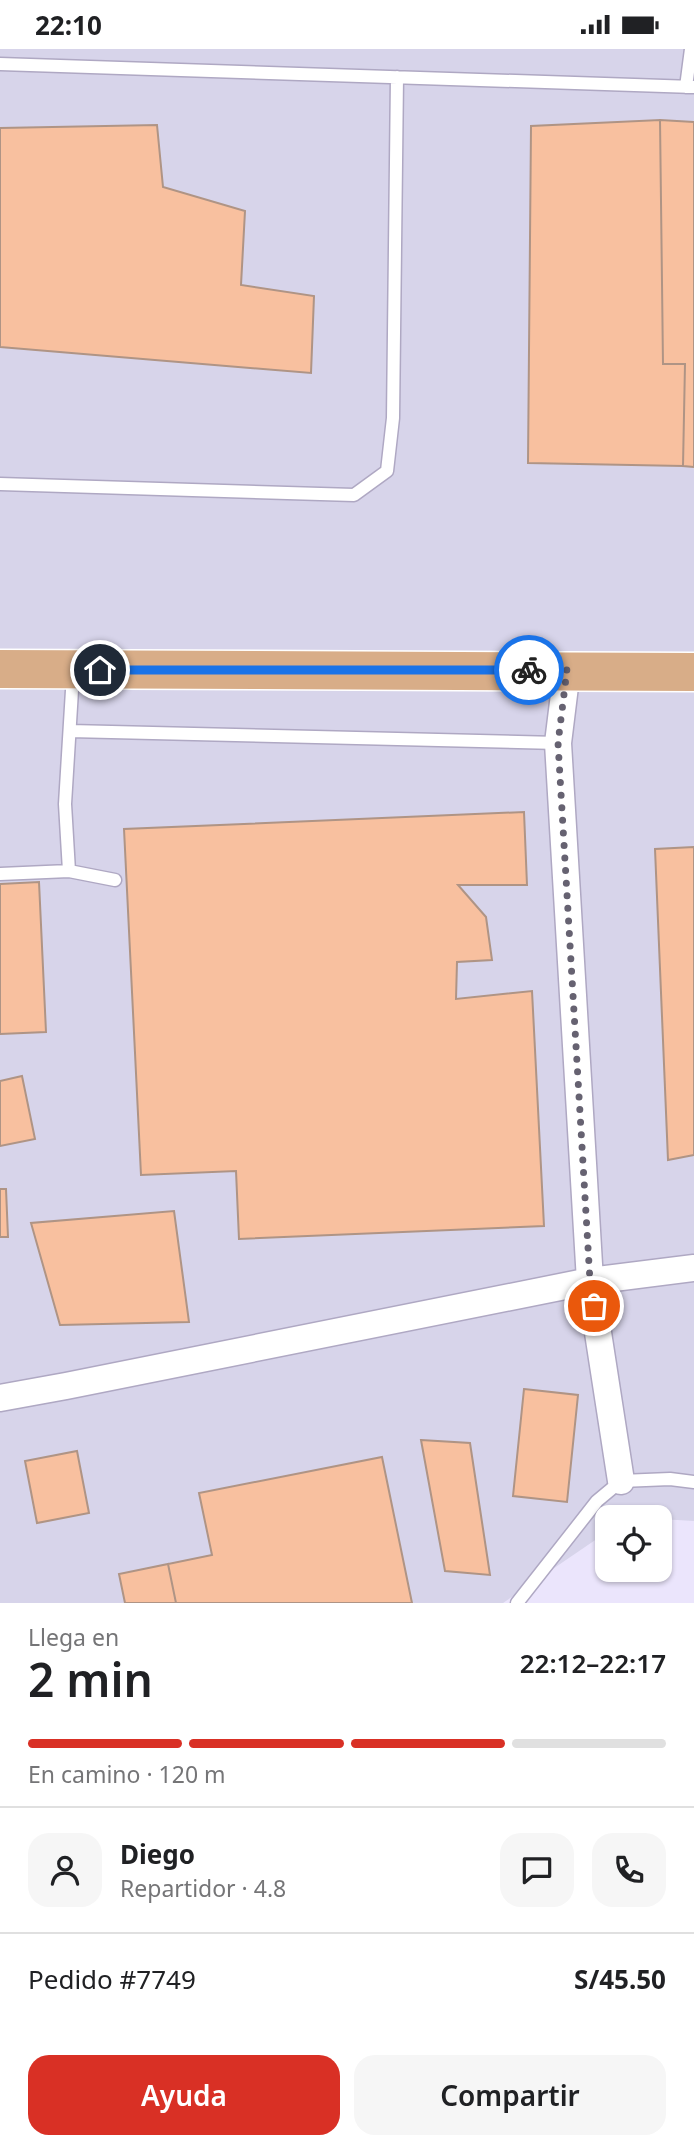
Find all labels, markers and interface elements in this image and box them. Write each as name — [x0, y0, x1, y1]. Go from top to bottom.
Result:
text: 22:10 — [35, 7, 102, 43]
courier — [494, 635, 564, 705]
pin — [70, 640, 130, 700]
icon: home — [81, 651, 119, 689]
icon: bike — [510, 651, 548, 689]
pin — [564, 1276, 624, 1336]
icon: bag — [575, 1287, 613, 1325]
map controls — [595, 1505, 672, 1582]
button: locate — [595, 1505, 672, 1582]
text: Llega en — [28, 1621, 119, 1653]
text: 22:12–22:17 — [520, 1645, 666, 1681]
text: 2 min — [28, 1648, 153, 1710]
text: En camino · 120 m — [28, 1758, 226, 1790]
button: person — [28, 1833, 102, 1907]
button: chat — [500, 1833, 574, 1907]
button: phone — [592, 1833, 666, 1907]
text: Diego — [120, 1836, 195, 1872]
text: Repartidor · 4.8 — [120, 1872, 286, 1904]
text: Pedido #7749 — [28, 1961, 196, 1997]
text: S/45.50 — [574, 1961, 666, 1997]
button: Ayuda — [28, 2055, 340, 2135]
button: Compartir — [354, 2055, 666, 2135]

